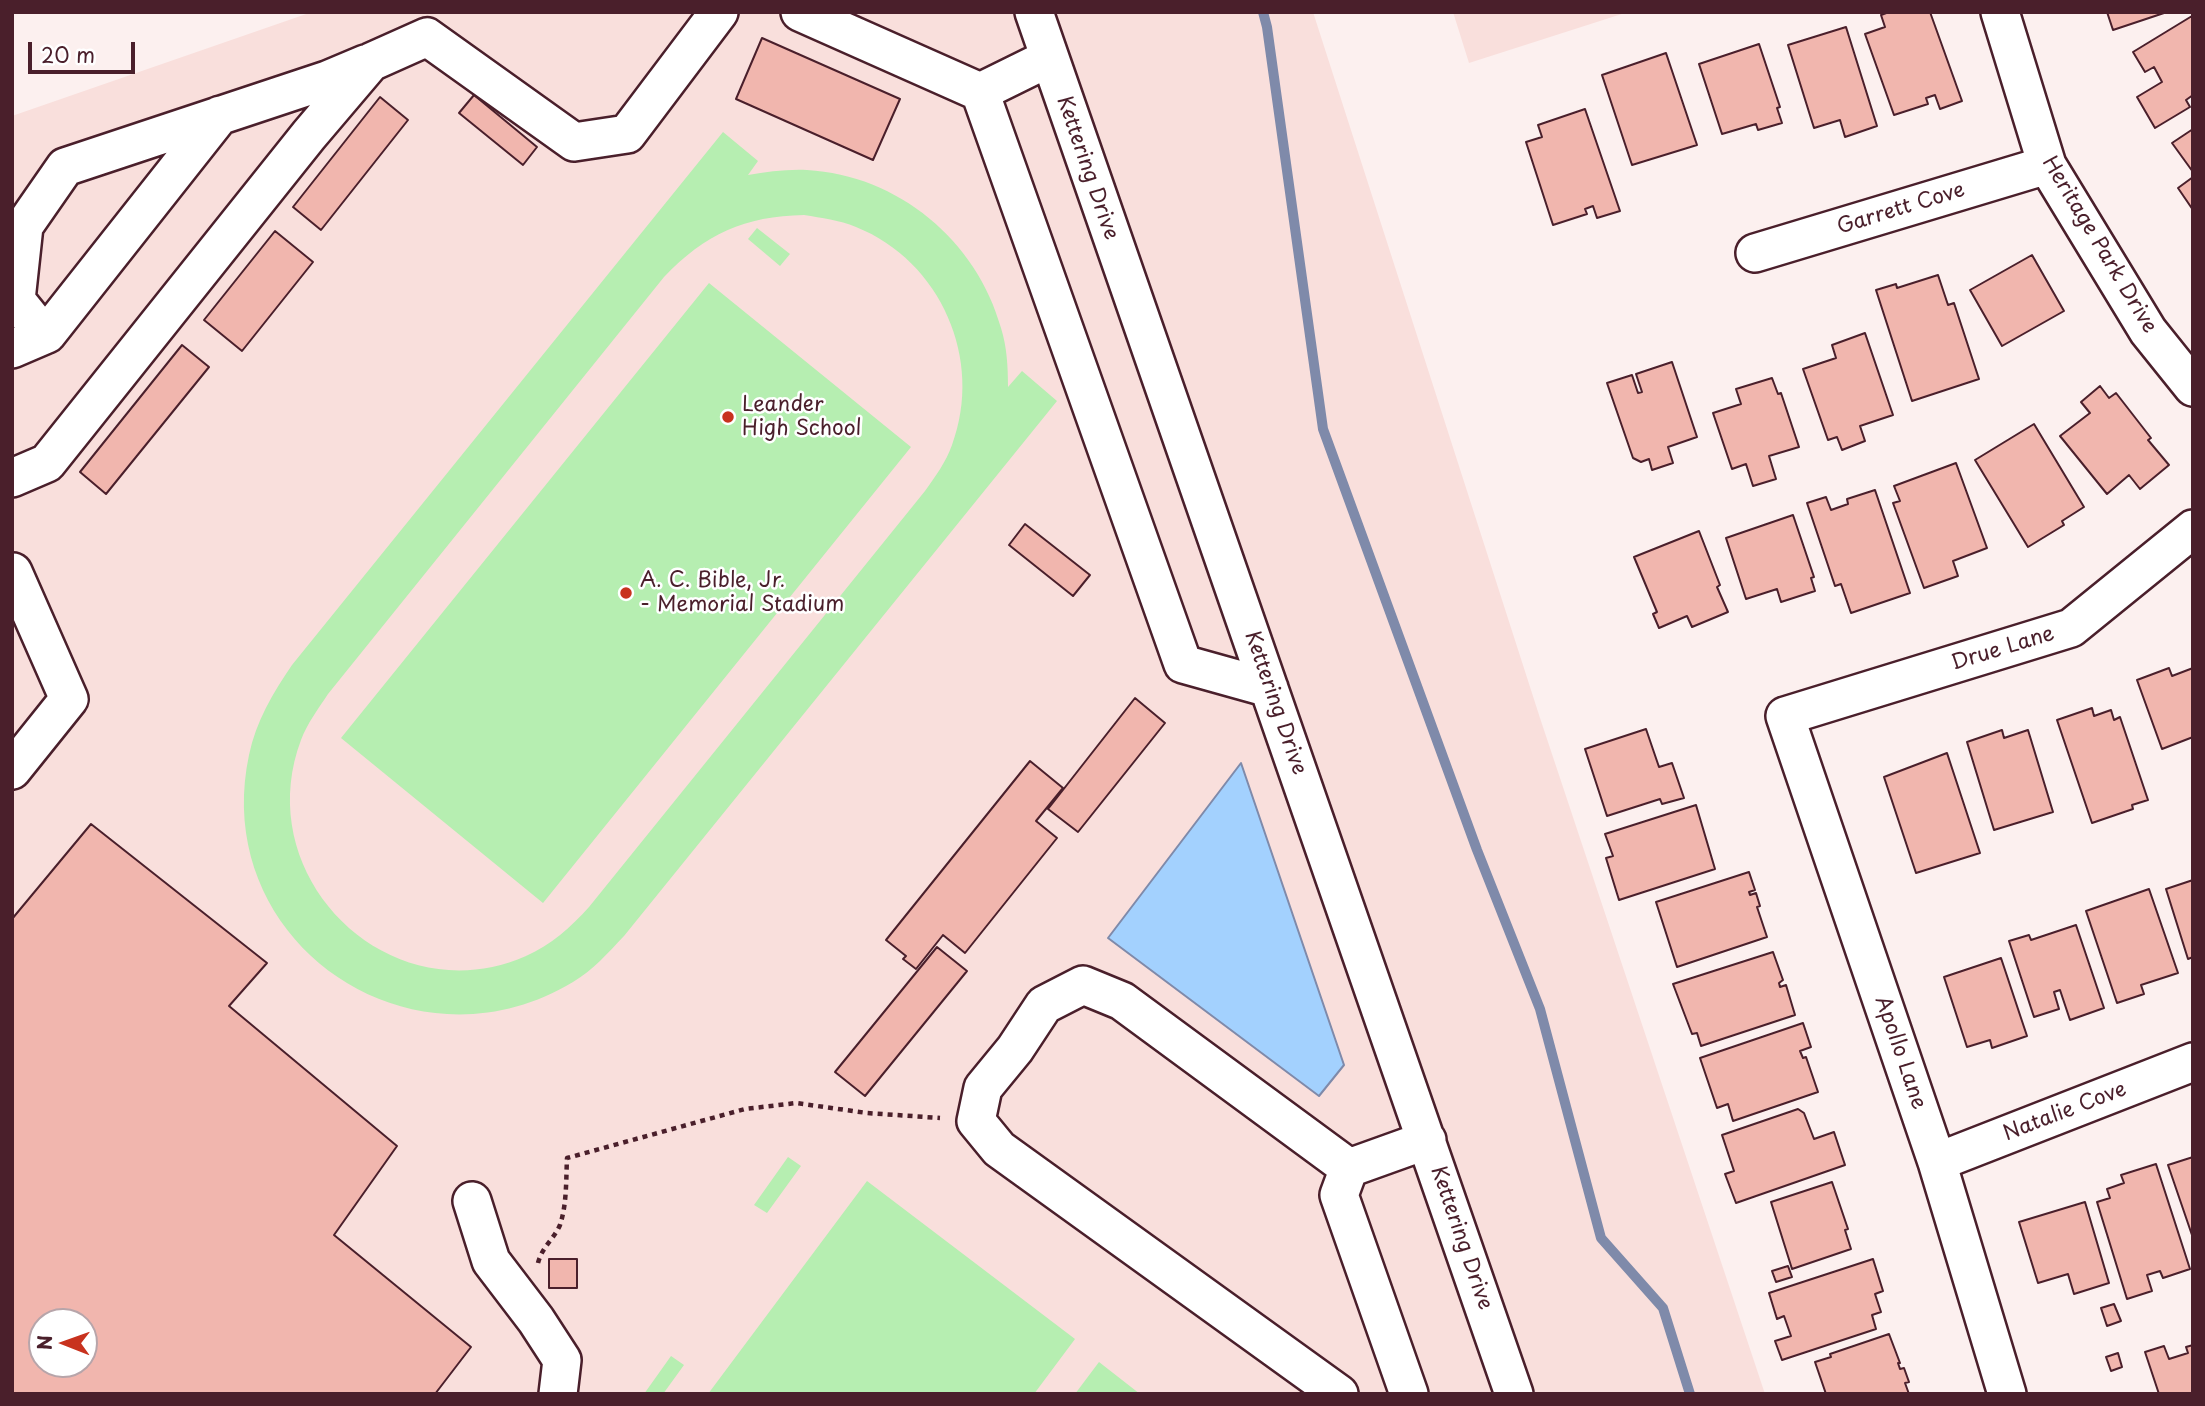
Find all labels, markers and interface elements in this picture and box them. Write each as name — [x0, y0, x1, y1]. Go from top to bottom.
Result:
scale bar — [32, 28, 138, 72]
text: 20 m — [41, 38, 95, 70]
street label: Kettering Drive — [1051, 93, 1123, 243]
street label: Heritage Park Drive — [2036, 152, 2162, 338]
street label: Garrett Cove — [1834, 178, 1968, 240]
place label: Leander High School — [742, 392, 862, 442]
marker: Leander High School — [720, 409, 736, 425]
place label: A. C. Bible, Jr. - Memorial Stadium — [640, 568, 844, 618]
marker: A. C. Bible, Jr. - Memorial Stadium — [618, 585, 634, 601]
street label: Drue Lane — [1948, 621, 2058, 677]
street label: Kettering Drive — [1239, 628, 1311, 778]
street label: Apollo Lane — [1869, 993, 1931, 1113]
street label: Natalie Cove — [2000, 1077, 2130, 1147]
street label: Kettering Drive — [1425, 1163, 1497, 1313]
north arrow — [28, 1308, 98, 1378]
text: N — [30, 1335, 58, 1350]

